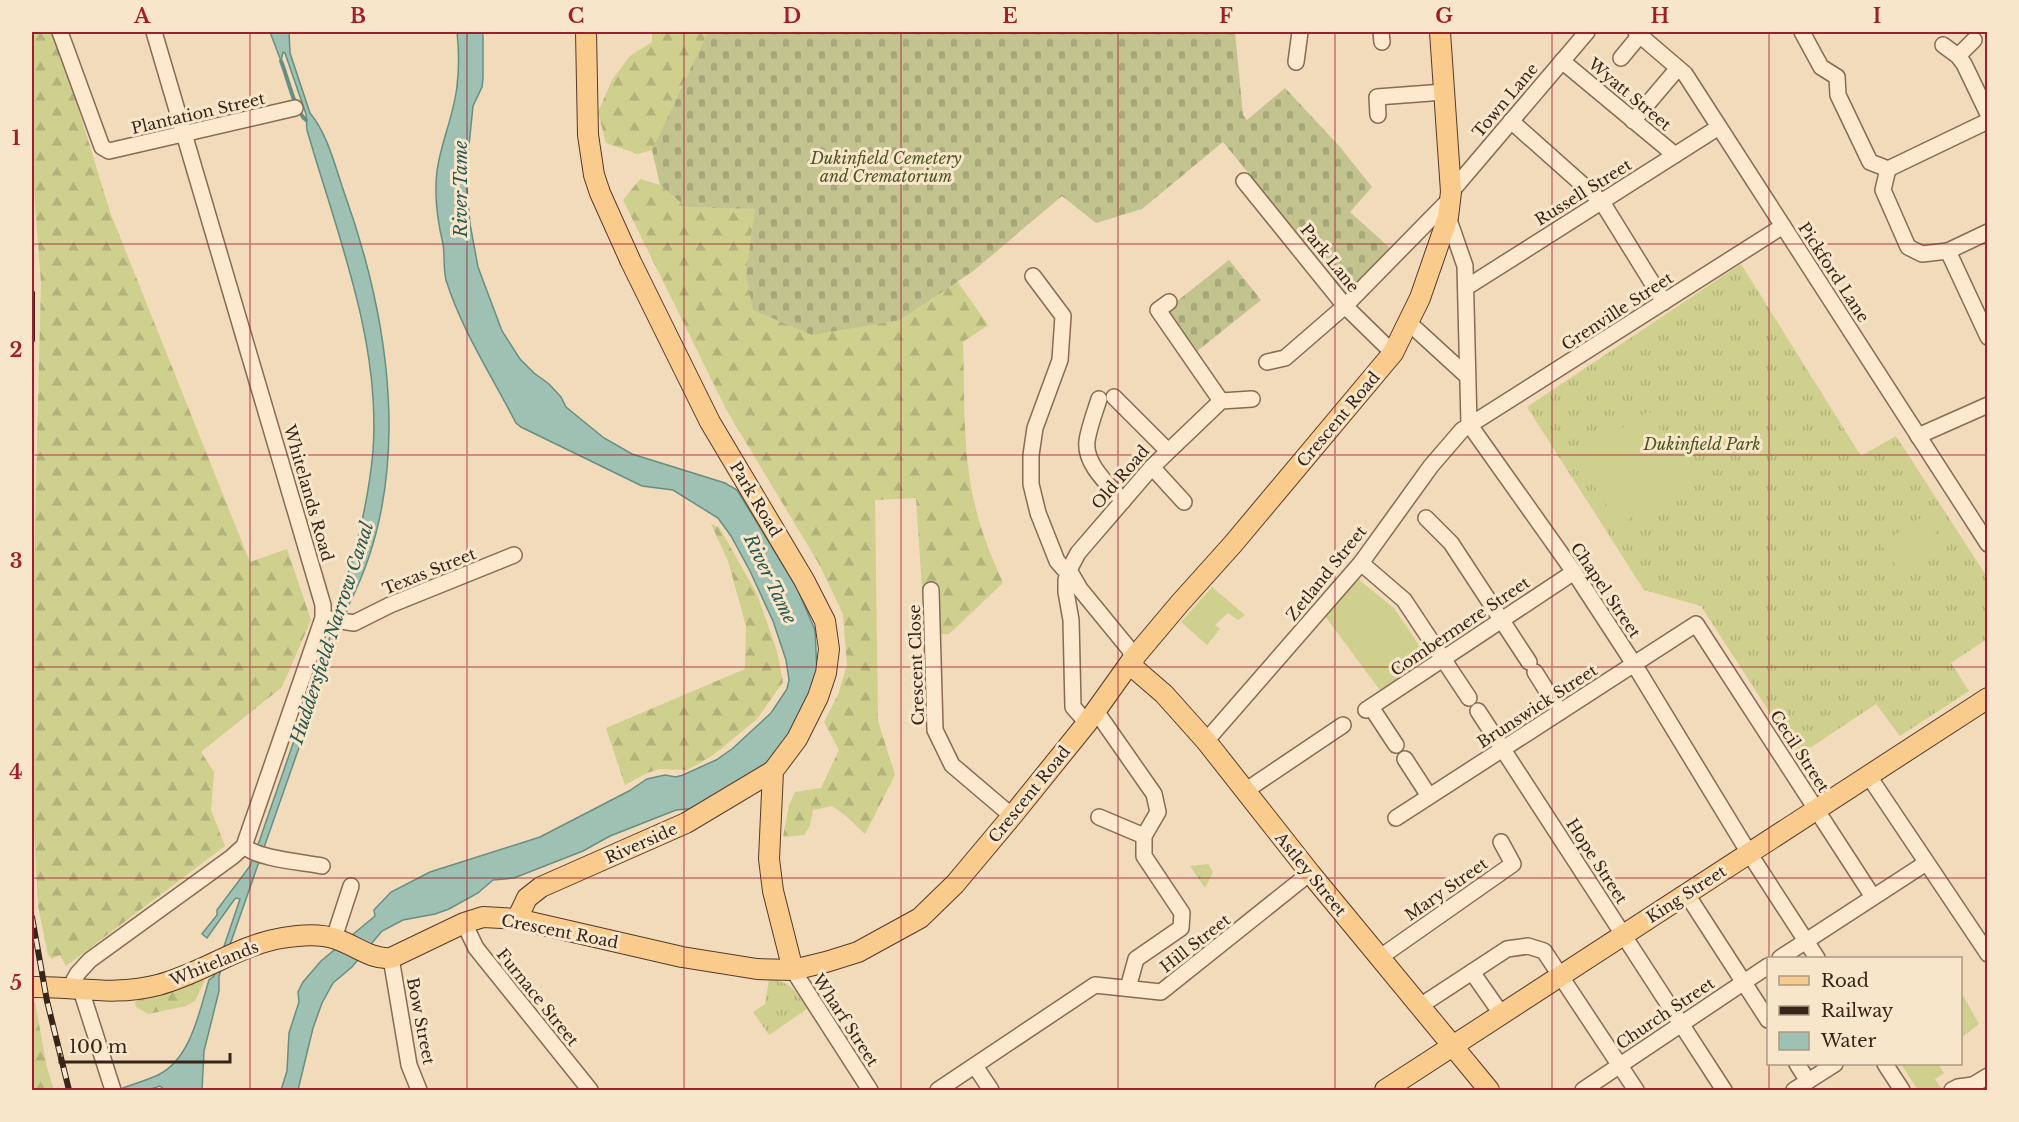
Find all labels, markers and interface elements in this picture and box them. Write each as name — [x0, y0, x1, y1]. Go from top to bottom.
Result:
text: A — [133, 4, 151, 28]
text: B — [350, 4, 366, 28]
text: C — [568, 4, 584, 28]
text: D — [783, 4, 801, 28]
text: E — [1002, 4, 1018, 28]
text: F — [1219, 4, 1233, 28]
text: G — [1435, 4, 1453, 28]
text: H — [1651, 4, 1670, 28]
text: I — [1873, 4, 1881, 28]
street label: Wyatt Street — [1584, 53, 1675, 134]
street label: Town Lane — [1468, 59, 1542, 141]
street label: Plantation Street — [129, 88, 267, 138]
text: 1 — [12, 126, 21, 150]
water label: River Tame — [450, 141, 472, 238]
park label: Dukinfield Cemetery and Crematorium — [809, 148, 962, 186]
street label: Russell Street — [1531, 154, 1635, 230]
street label: Pickford Lane — [1794, 218, 1874, 326]
street label: Park Lane — [1296, 220, 1364, 296]
street label: Grenville Street — [1558, 268, 1676, 354]
text: 2 — [9, 338, 23, 362]
street label: Crescent Road — [1292, 367, 1384, 471]
street label: Whitelands Road — [280, 421, 338, 564]
park label: Dukinfield Park — [1642, 434, 1761, 454]
street label: Old Road — [1087, 441, 1153, 513]
street label: Park Road — [726, 458, 786, 540]
water label: Huddersfield Narrow Canal — [285, 519, 378, 748]
street label: Zetland Street — [1282, 522, 1370, 624]
water label: River Tame — [738, 530, 801, 627]
street label: Chapel Street — [1567, 539, 1645, 641]
street label: Texas Street — [379, 543, 479, 599]
text: 3 — [10, 549, 22, 573]
street label: Combermere Street — [1387, 572, 1533, 680]
street label: Crescent Close — [904, 604, 928, 726]
street label: Brunswick Street — [1473, 660, 1601, 752]
street label: Cecil Street — [1766, 706, 1834, 796]
street label: Crescent Road — [984, 741, 1074, 846]
text: 4 — [9, 760, 23, 784]
street label: Hope Street — [1562, 815, 1632, 907]
street label: Riverside — [602, 818, 680, 868]
street label: Astley Street — [1270, 827, 1351, 920]
street label: Mary Street — [1401, 853, 1491, 925]
street label: King Street — [1642, 861, 1730, 927]
street label: Hill Street — [1156, 909, 1234, 977]
street label: Crescent Road — [500, 910, 620, 952]
street label: Whitelands — [166, 936, 261, 990]
street label: Furnace Street — [493, 944, 583, 1050]
legend — [1767, 957, 1962, 1065]
street label: Wharf Street — [808, 969, 883, 1070]
text: Road — [1821, 970, 1869, 992]
text: 5 — [10, 971, 22, 995]
street label: Church Street — [1612, 973, 1718, 1053]
street label: Bow Street — [403, 976, 439, 1066]
text: Railway — [1821, 1000, 1894, 1022]
scale bar — [60, 1026, 230, 1064]
text: Water — [1820, 1030, 1877, 1052]
text: 100 m — [69, 1036, 127, 1058]

